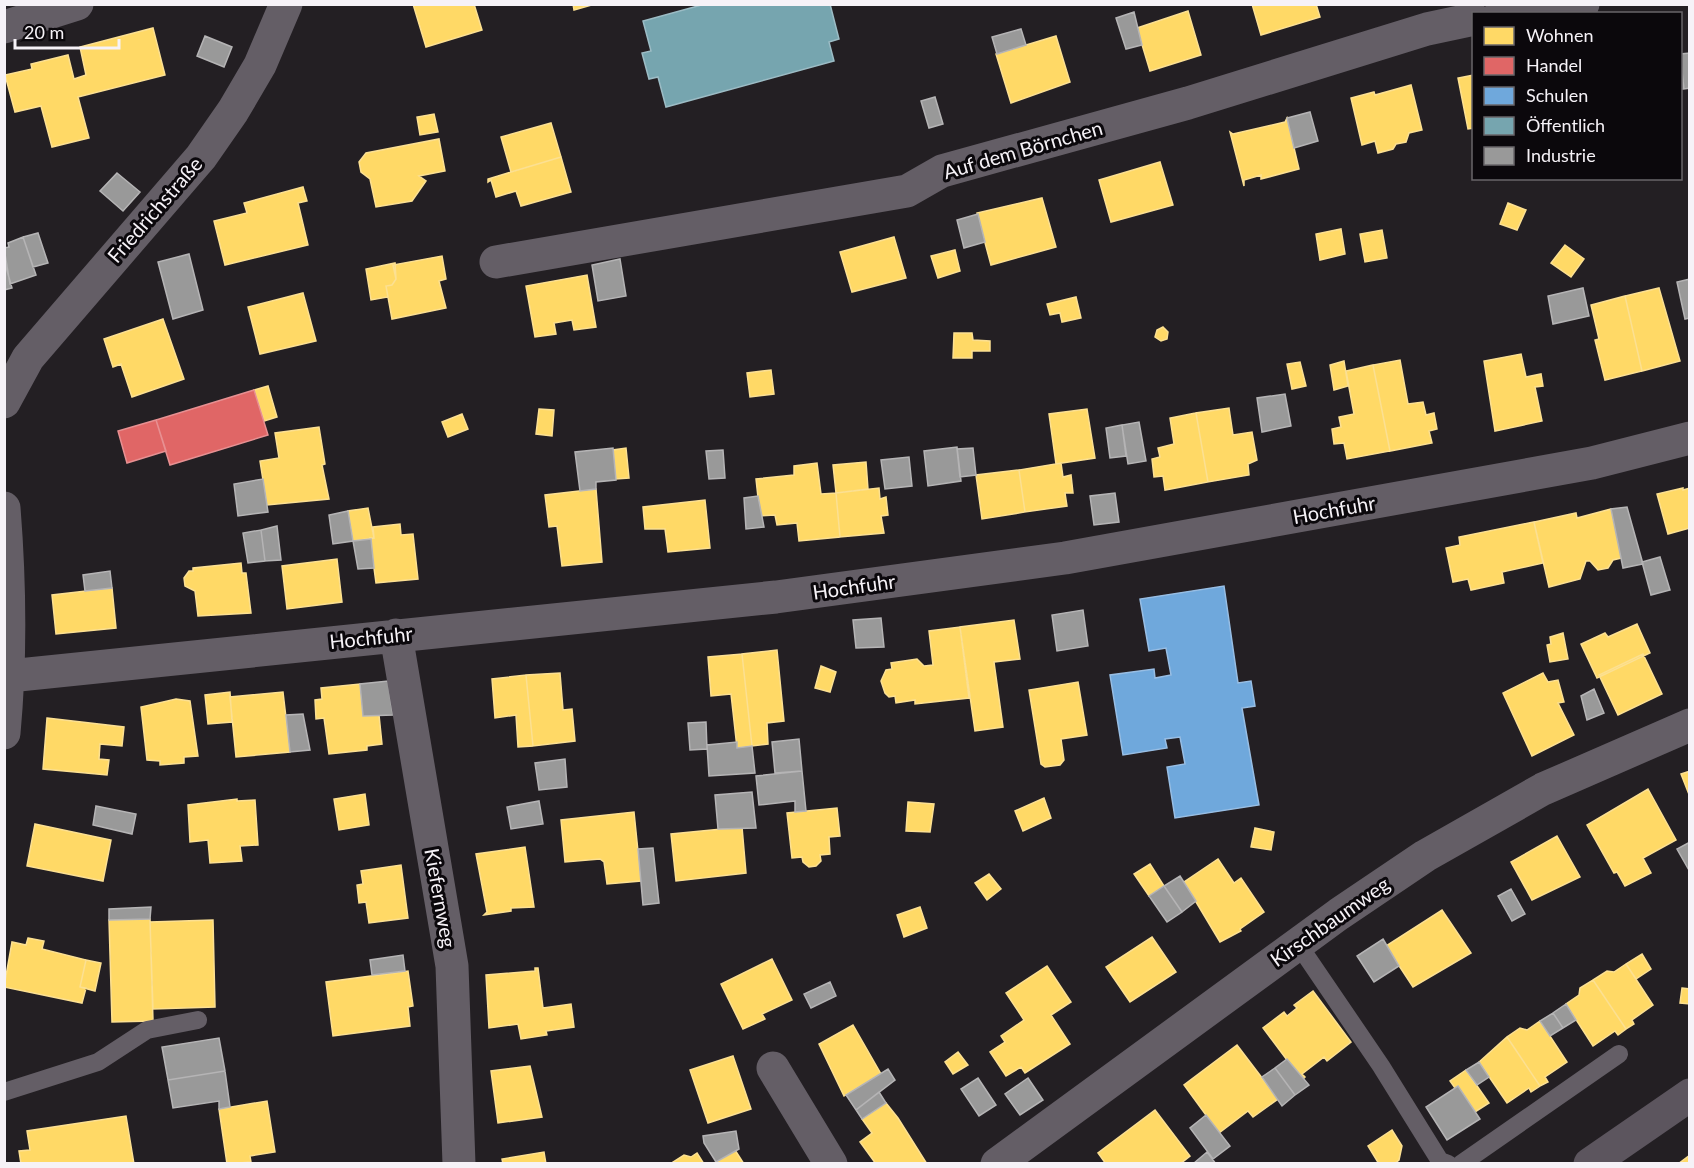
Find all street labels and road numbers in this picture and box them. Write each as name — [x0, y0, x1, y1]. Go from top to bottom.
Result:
street label: Auf dem Börnchen — [940, 115, 1105, 183]
street label: Friedrichstraße — [102, 152, 207, 267]
street label: Hochfuhr — [1291, 490, 1378, 528]
street label: Hochfuhr — [811, 568, 898, 604]
street label: Hochfuhr — [328, 621, 414, 653]
street label: Kiefernweg — [420, 846, 462, 949]
street label: Kirschbaumweg — [1265, 871, 1394, 971]

